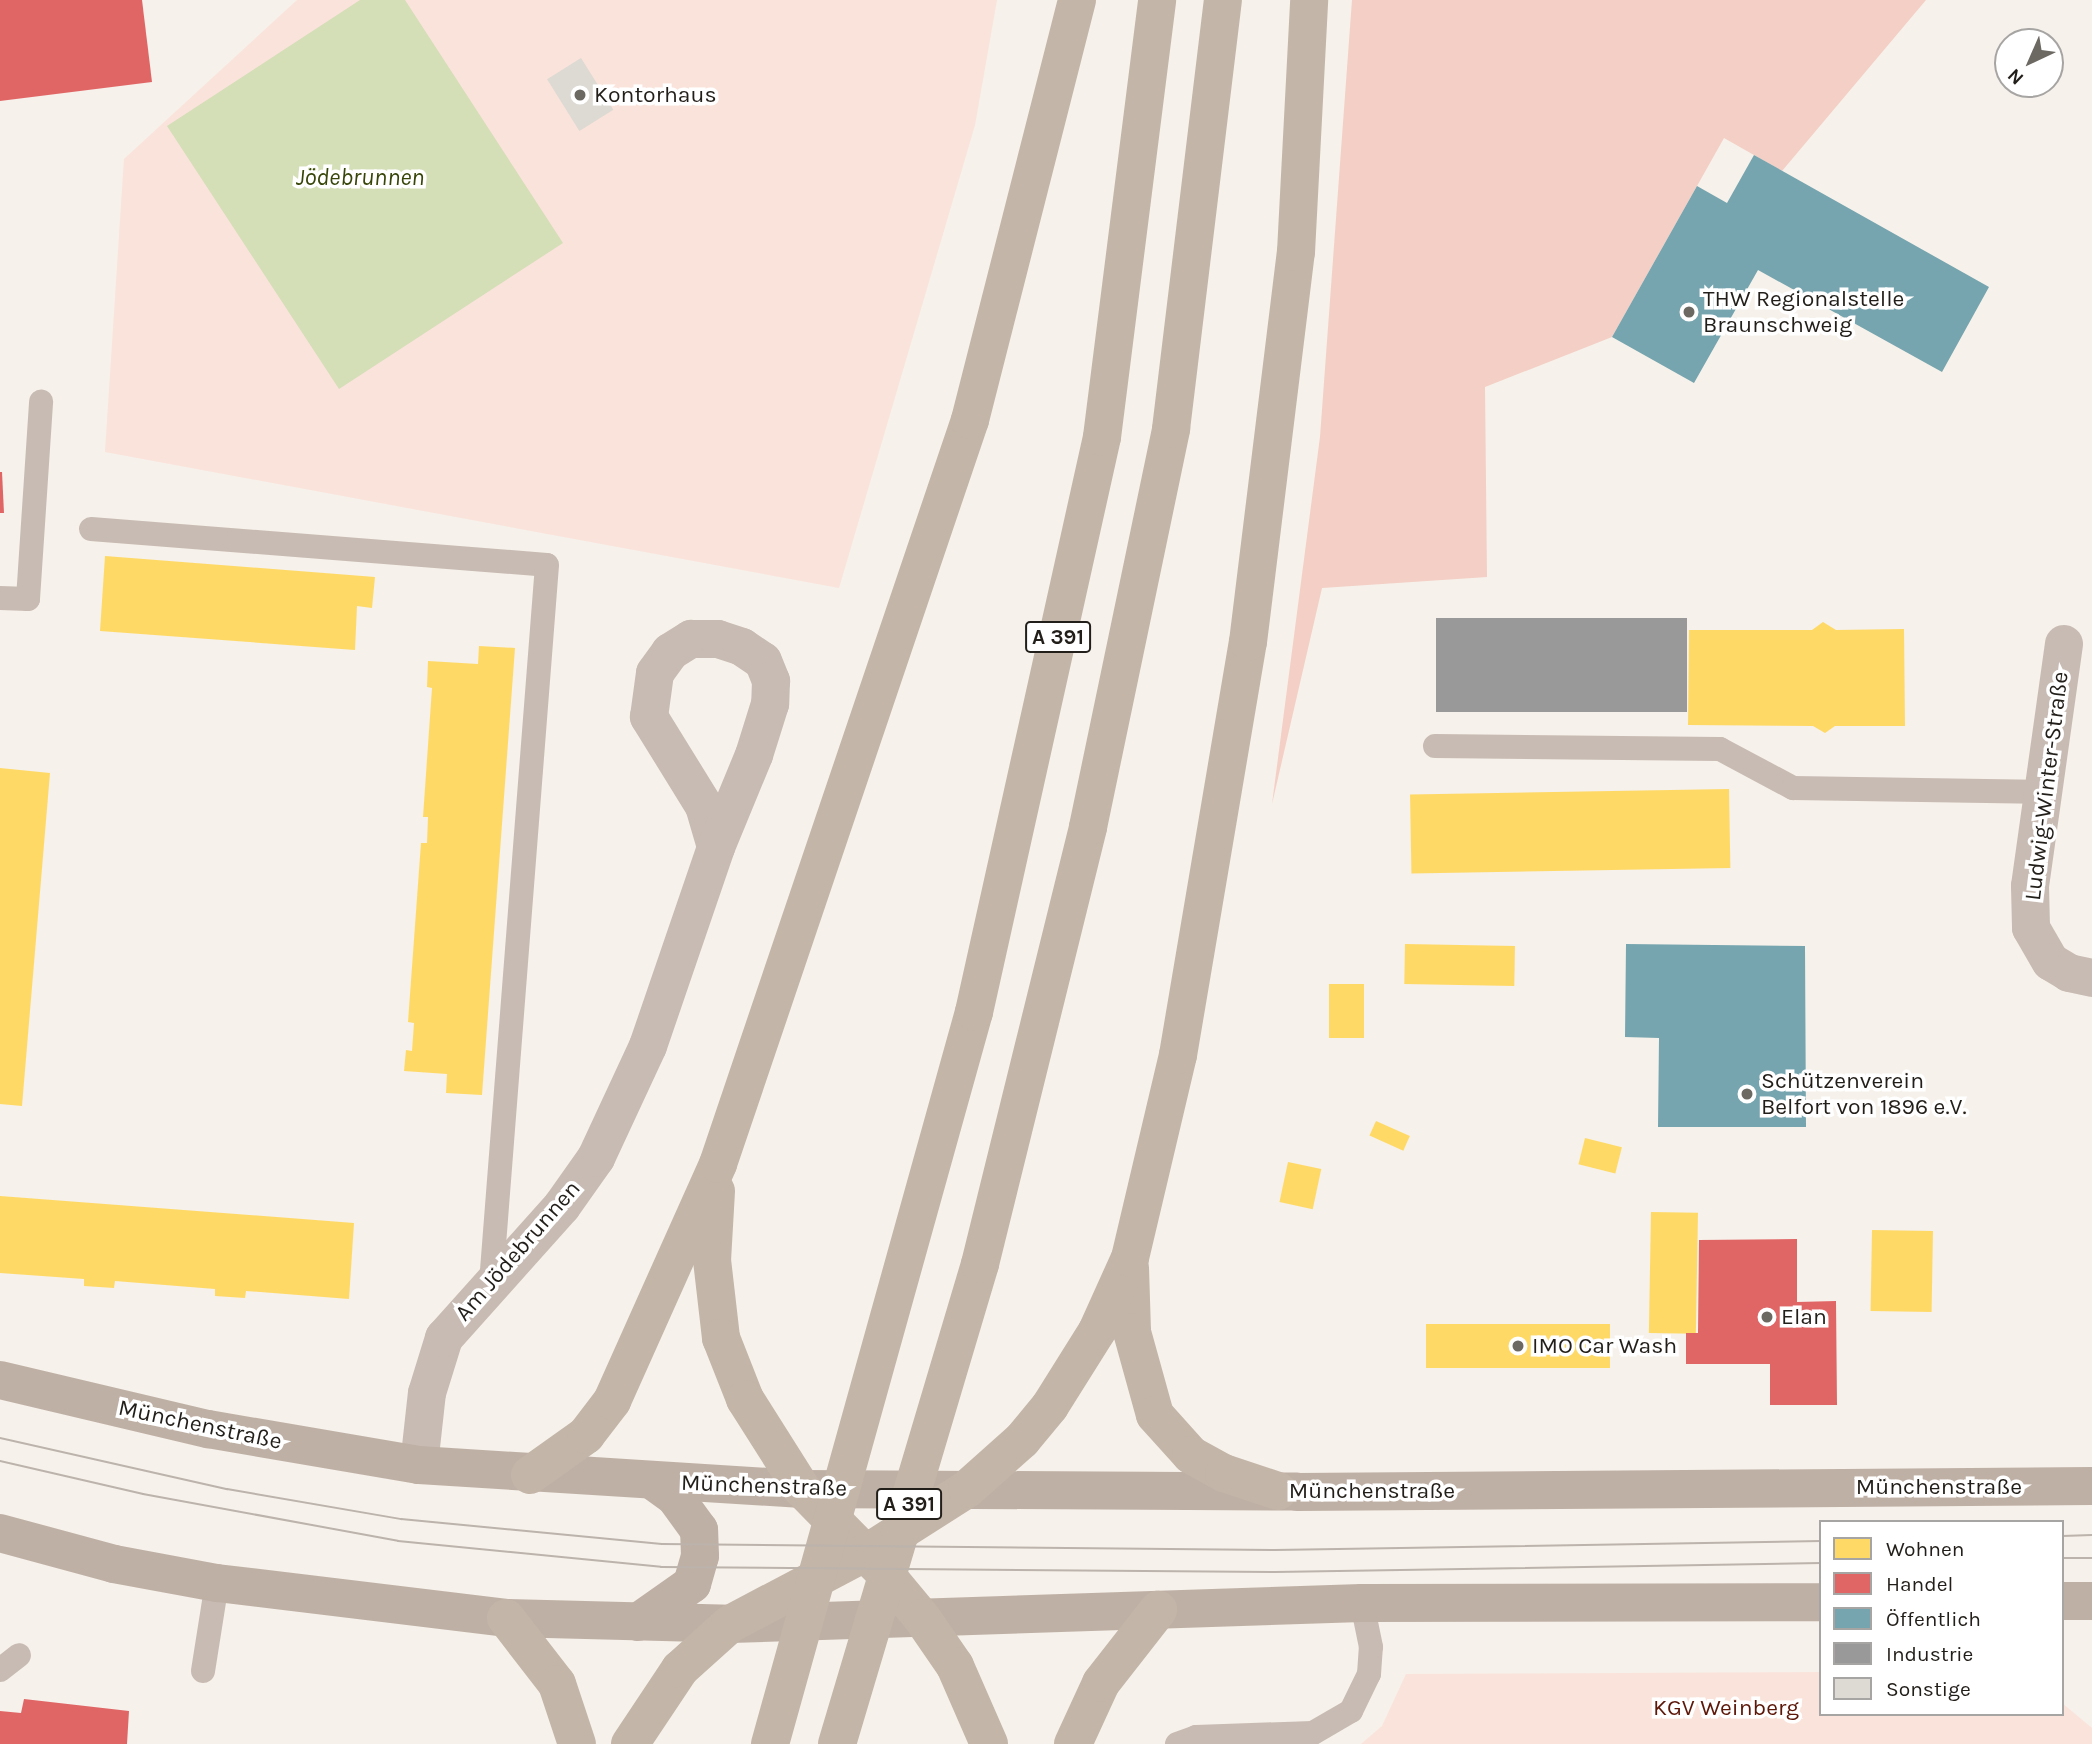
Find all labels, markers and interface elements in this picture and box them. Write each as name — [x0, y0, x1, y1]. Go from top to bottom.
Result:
north arrow — [1994, 28, 2064, 98]
text: N — [2003, 64, 2028, 89]
place label: Kontorhaus — [594, 81, 717, 109]
marker: Kontorhaus — [572, 87, 588, 103]
water label: Jödebrunnen — [296, 164, 424, 192]
place label: THW Regionalstelle Braunschweig — [1703, 285, 1904, 339]
marker: THW Regionalstelle Braunschweig — [1681, 304, 1697, 320]
road number: A 391 — [1025, 620, 1091, 654]
street label: Ludwig-Winter-Straße — [2019, 670, 2075, 902]
place label: Schützenverein Belfort von 1896 e.V. — [1761, 1067, 1967, 1121]
marker: Schützenverein Belfort von 1896 e.V. — [1739, 1086, 1755, 1102]
street label: Am Jödebrunnen — [450, 1175, 586, 1327]
place label: Elan — [1781, 1303, 1827, 1331]
marker: Elan — [1759, 1309, 1775, 1325]
place label: IMO Car Wash — [1532, 1332, 1677, 1360]
marker: IMO Car Wash — [1510, 1338, 1526, 1354]
street label: Münchenstraße — [116, 1394, 284, 1456]
street label: Münchenstraße — [680, 1469, 848, 1503]
street label: Münchenstraße — [1856, 1473, 2022, 1501]
street label: Münchenstraße — [1289, 1477, 1455, 1505]
road number: A 391 — [876, 1486, 942, 1522]
legend — [1819, 1520, 2064, 1716]
text: Wohnen — [1886, 1537, 1964, 1561]
text: Handel — [1886, 1572, 1953, 1596]
text: Öffentlich — [1886, 1607, 1981, 1631]
text: Industrie — [1886, 1642, 1973, 1666]
text: Sonstige — [1886, 1677, 1971, 1701]
park label: KGV Weinberg — [1653, 1694, 1799, 1722]

